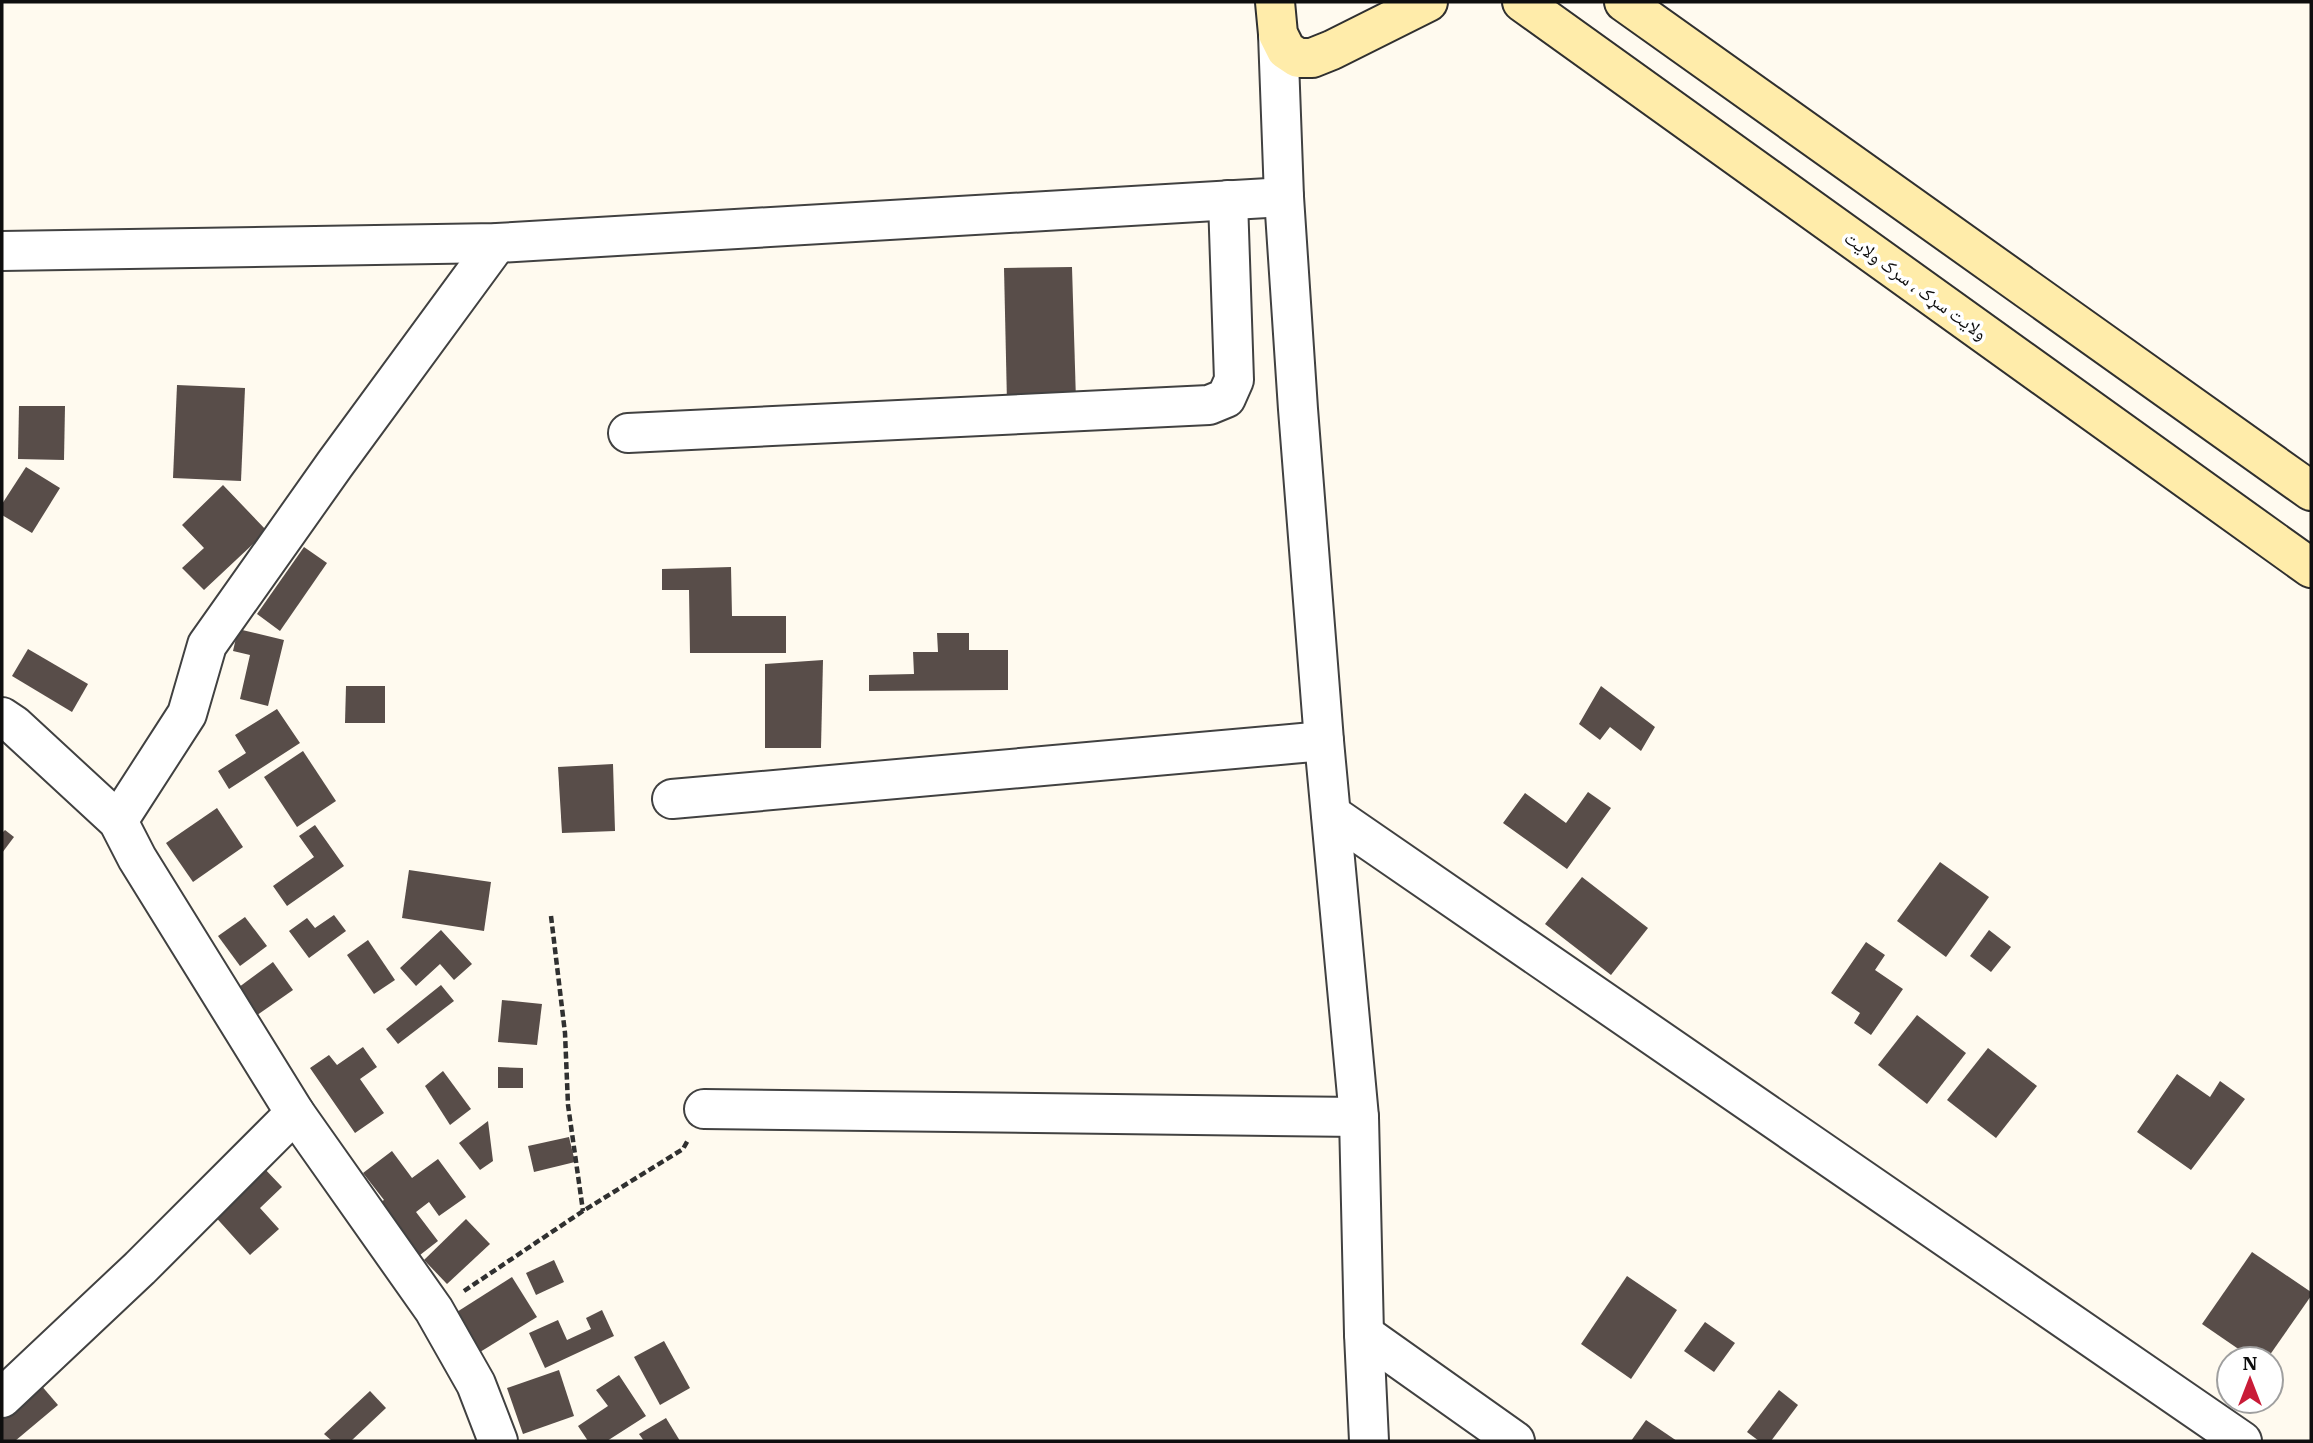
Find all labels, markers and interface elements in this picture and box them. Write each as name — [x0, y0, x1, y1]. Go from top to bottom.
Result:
street label: ولایت سړک ، سرک ولایت — [1839, 225, 1992, 346]
north arrow — [2215, 1345, 2285, 1415]
text: N — [2242, 1351, 2258, 1375]

